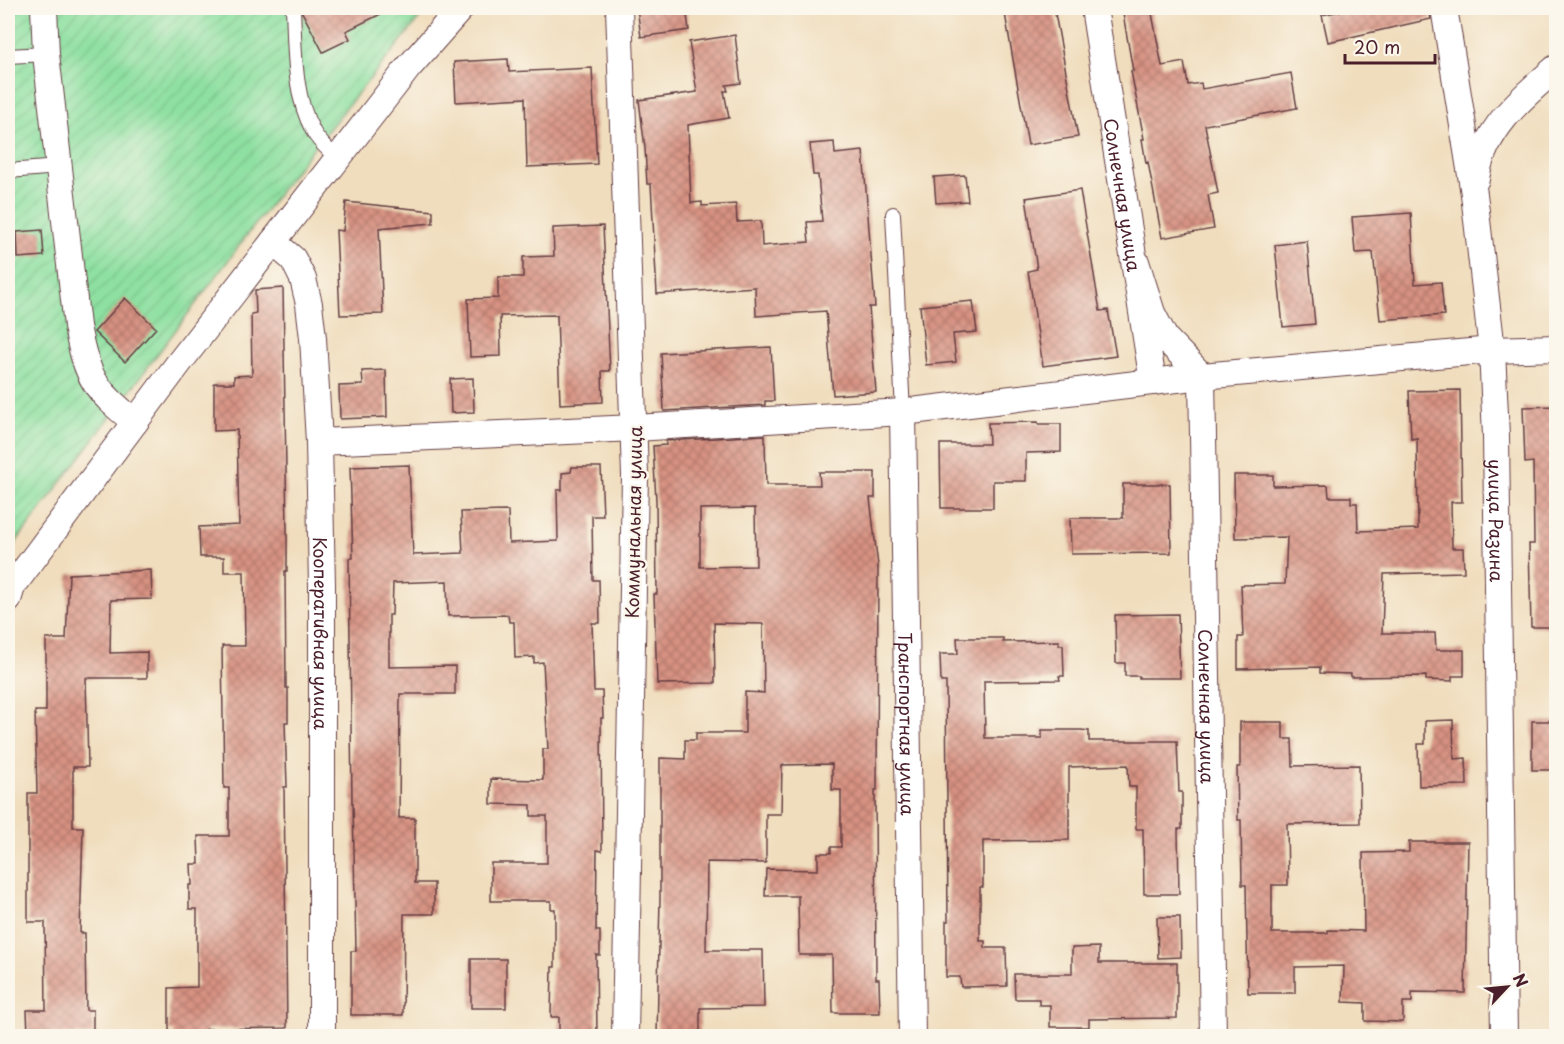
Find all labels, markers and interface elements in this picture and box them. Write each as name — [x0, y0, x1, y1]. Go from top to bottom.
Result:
scale bar — [1345, 27, 1435, 65]
text: 20 m — [1354, 33, 1400, 60]
street label: Солнечная улица — [1098, 116, 1149, 274]
street label: Коммунальная улица — [618, 425, 648, 618]
street label: улица Разина — [1483, 459, 1511, 583]
street label: Кооперативная улица — [307, 536, 336, 730]
street label: Солнечная улица — [1193, 629, 1222, 785]
street label: Транспортная улица — [893, 632, 922, 816]
north arrow — [1477, 957, 1537, 1017]
text: N — [1508, 969, 1535, 991]

